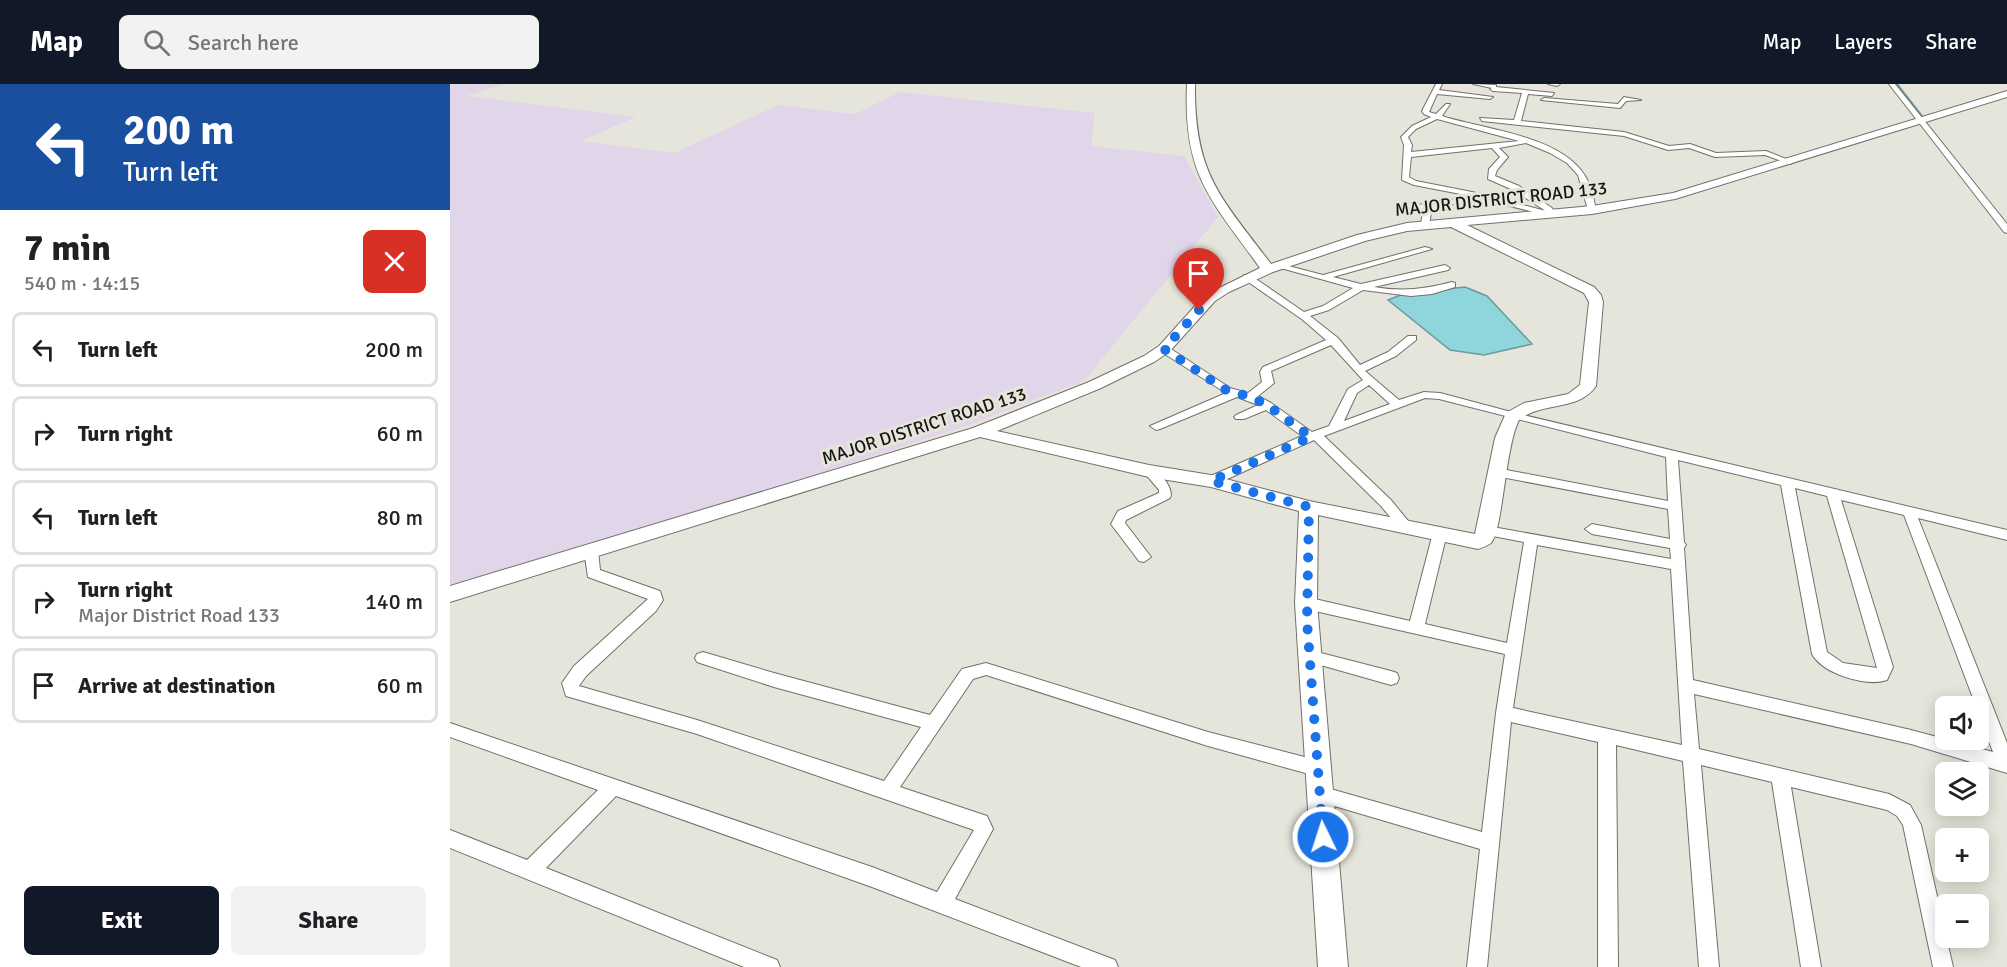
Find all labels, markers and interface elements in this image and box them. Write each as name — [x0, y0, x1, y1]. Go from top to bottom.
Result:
search box — [119, 15, 539, 69]
text: Map — [30, 25, 83, 59]
icon: search — [140, 26, 173, 59]
text: Search here — [188, 29, 299, 56]
text: Map — [1763, 29, 1801, 55]
text: Layers — [1834, 29, 1892, 55]
text: Share — [1925, 29, 1977, 55]
text: 200 m — [123, 105, 234, 156]
icon: left — [24, 108, 102, 186]
text: Turn left — [123, 156, 218, 189]
street label: MAJOR DISTRICT ROAD 133 — [1394, 177, 1608, 221]
text: 7 min — [24, 226, 111, 271]
button: close — [363, 230, 426, 293]
pin — [1173, 248, 1224, 310]
icon: arrive — [1182, 257, 1215, 290]
text: 540 m · 14:15 — [24, 271, 140, 296]
icon: left — [27, 333, 60, 366]
text: Turn left — [78, 336, 158, 363]
text: 200 m — [365, 336, 423, 363]
street label: MAJOR DISTRICT ROAD 133 — [819, 383, 1029, 469]
icon: right — [27, 417, 60, 450]
text: Turn right — [78, 420, 173, 447]
text: 60 m — [377, 420, 423, 447]
icon: left — [27, 501, 60, 534]
text: Turn left — [78, 504, 158, 531]
text: 80 m — [377, 504, 423, 531]
text: Turn right — [78, 576, 173, 603]
icon: right — [27, 585, 60, 618]
text: 140 m — [365, 588, 423, 615]
text: Major District Road 133 — [78, 603, 280, 628]
icon: arrive — [27, 669, 60, 702]
text: Arrive at destination — [78, 672, 275, 699]
text: 60 m — [377, 672, 423, 699]
map controls — [1935, 696, 1989, 948]
button: sound — [1935, 696, 1989, 750]
button: layers — [1935, 762, 1989, 816]
position arrow — [1291, 805, 1355, 869]
button: + — [1935, 828, 1989, 882]
button: Exit — [24, 886, 219, 955]
button: Share — [231, 886, 426, 955]
button: − — [1935, 894, 1989, 948]

